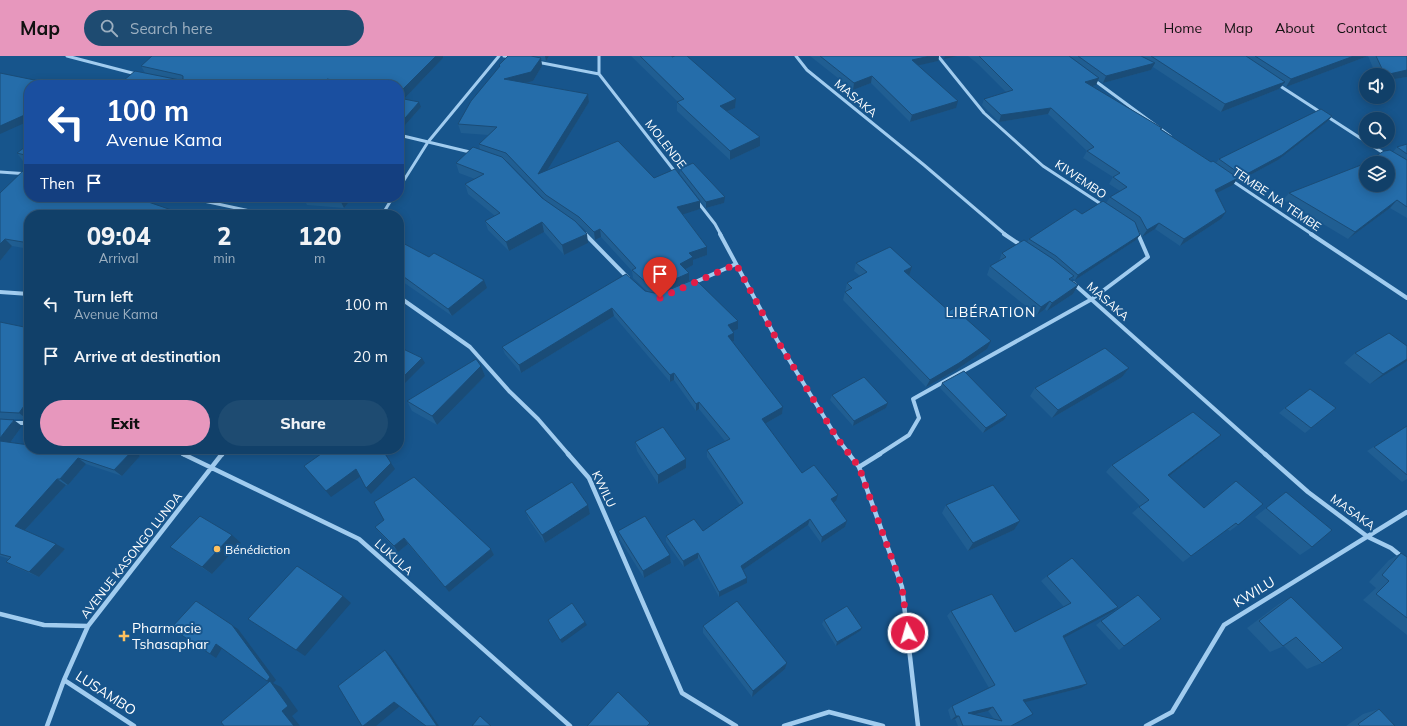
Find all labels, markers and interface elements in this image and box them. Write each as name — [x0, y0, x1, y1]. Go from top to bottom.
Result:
search box — [84, 10, 364, 46]
text: Map — [20, 16, 60, 40]
icon: search — [98, 17, 120, 39]
text: Search here — [130, 19, 213, 38]
text: Home — [1163, 19, 1202, 37]
text: Map — [1224, 19, 1253, 37]
text: About — [1275, 19, 1315, 37]
text: Contact — [1337, 19, 1387, 37]
map controls — [1359, 68, 1395, 192]
button: sound — [1359, 68, 1395, 104]
street label: MASAKA — [831, 76, 881, 120]
text: 100 m — [106, 93, 189, 128]
icon: left — [40, 96, 92, 148]
button: search — [1359, 112, 1395, 148]
street label: MOLENDE — [642, 116, 690, 172]
text: Avenue Kama — [106, 128, 222, 151]
street label: KIWEMBO — [1052, 156, 1110, 202]
button: layers — [1359, 156, 1395, 192]
street label: TEMBE NA TEMBE — [1230, 164, 1324, 234]
icon: arrive — [83, 172, 105, 194]
text: Then — [40, 174, 75, 193]
text: 09:04 — [87, 221, 151, 251]
text: 2 — [217, 221, 232, 251]
text: 120 — [298, 221, 341, 251]
text: Arrival — [99, 250, 139, 266]
text: min — [213, 250, 235, 266]
text: m — [314, 250, 325, 266]
pin — [643, 257, 677, 298]
icon: arrive — [649, 263, 671, 285]
street label: MASAKA — [1084, 278, 1132, 324]
text: Turn left — [74, 287, 133, 306]
icon: left — [40, 293, 62, 315]
text: 100 m — [344, 295, 388, 314]
district label: LIBÉRATION — [945, 303, 1037, 321]
text: Avenue Kama — [74, 306, 158, 322]
icon: arrive — [40, 345, 62, 367]
text: Arrive at destination — [74, 347, 221, 366]
text: 20 m — [353, 347, 388, 366]
button: Exit — [40, 400, 210, 446]
button: Share — [218, 400, 388, 446]
street label: KWILU — [589, 468, 619, 510]
street label: AVENUE KASONGO LUNDA — [77, 489, 185, 621]
street label: MASAKA — [1328, 491, 1378, 533]
street label: LUKULA — [372, 536, 416, 578]
place label: Bénédiction — [225, 542, 290, 557]
marker: Bénédiction — [212, 544, 222, 554]
street label: KWILU — [1230, 573, 1278, 611]
position arrow — [887, 612, 929, 654]
place label: Pharmacie Tshasaphar — [132, 619, 209, 653]
marker: Pharmacie Tshasaphar — [119, 631, 129, 641]
street label: LUSAMBO — [72, 667, 140, 719]

